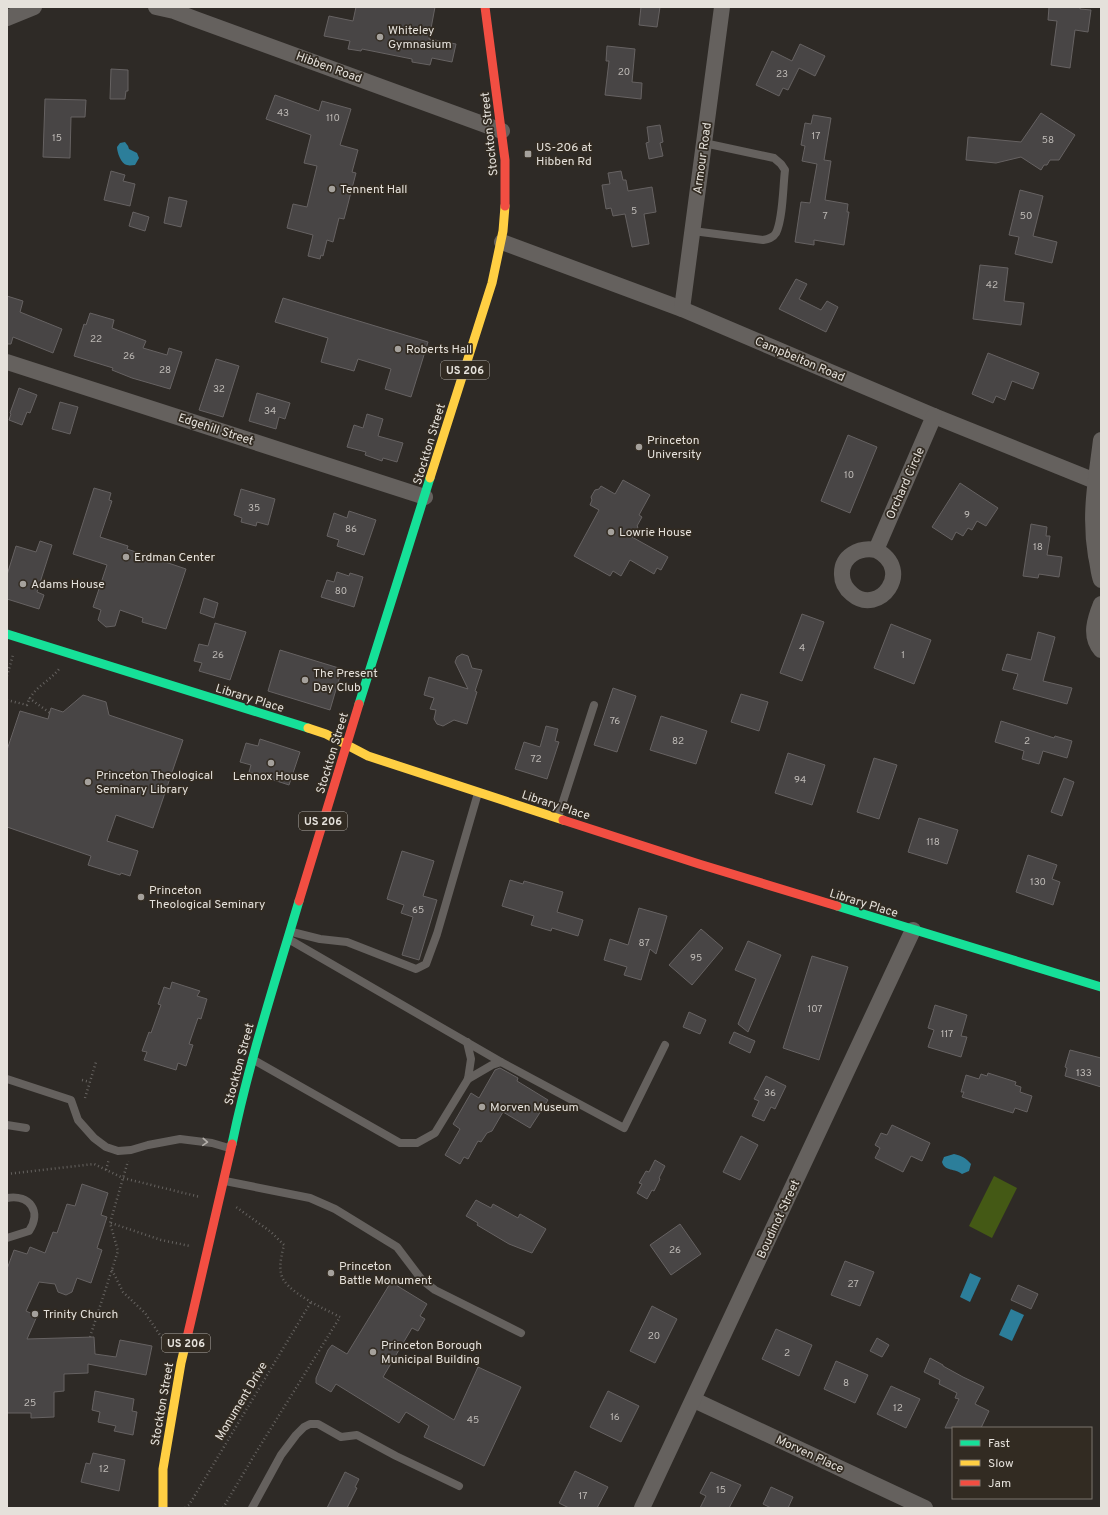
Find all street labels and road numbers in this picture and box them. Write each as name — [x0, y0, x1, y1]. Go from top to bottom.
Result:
street label: Hibben Road — [293, 49, 364, 87]
street label: Stockton Street — [478, 91, 502, 177]
street label: Armour Road — [690, 121, 716, 195]
street label: Campbelton Road — [752, 334, 847, 386]
road number: US 206 — [441, 361, 489, 379]
street label: Stockton Street — [410, 402, 450, 487]
street label: Edgehill Street — [176, 410, 256, 450]
street label: Orchard Circle — [883, 445, 929, 522]
street label: Library Place — [213, 681, 286, 717]
street label: Stockton Street — [313, 711, 353, 796]
street label: Library Place — [519, 787, 592, 825]
road number: US 206 — [299, 812, 347, 830]
street label: Library Place — [827, 886, 900, 922]
street label: Stockton Street — [221, 1021, 259, 1107]
street label: Boudinot Street — [754, 1177, 804, 1261]
road number: US 206 — [162, 1334, 210, 1352]
street label: Monument Drive — [212, 1359, 272, 1444]
street label: Stockton Street — [148, 1361, 178, 1447]
street label: Morven Place — [773, 1432, 846, 1478]

